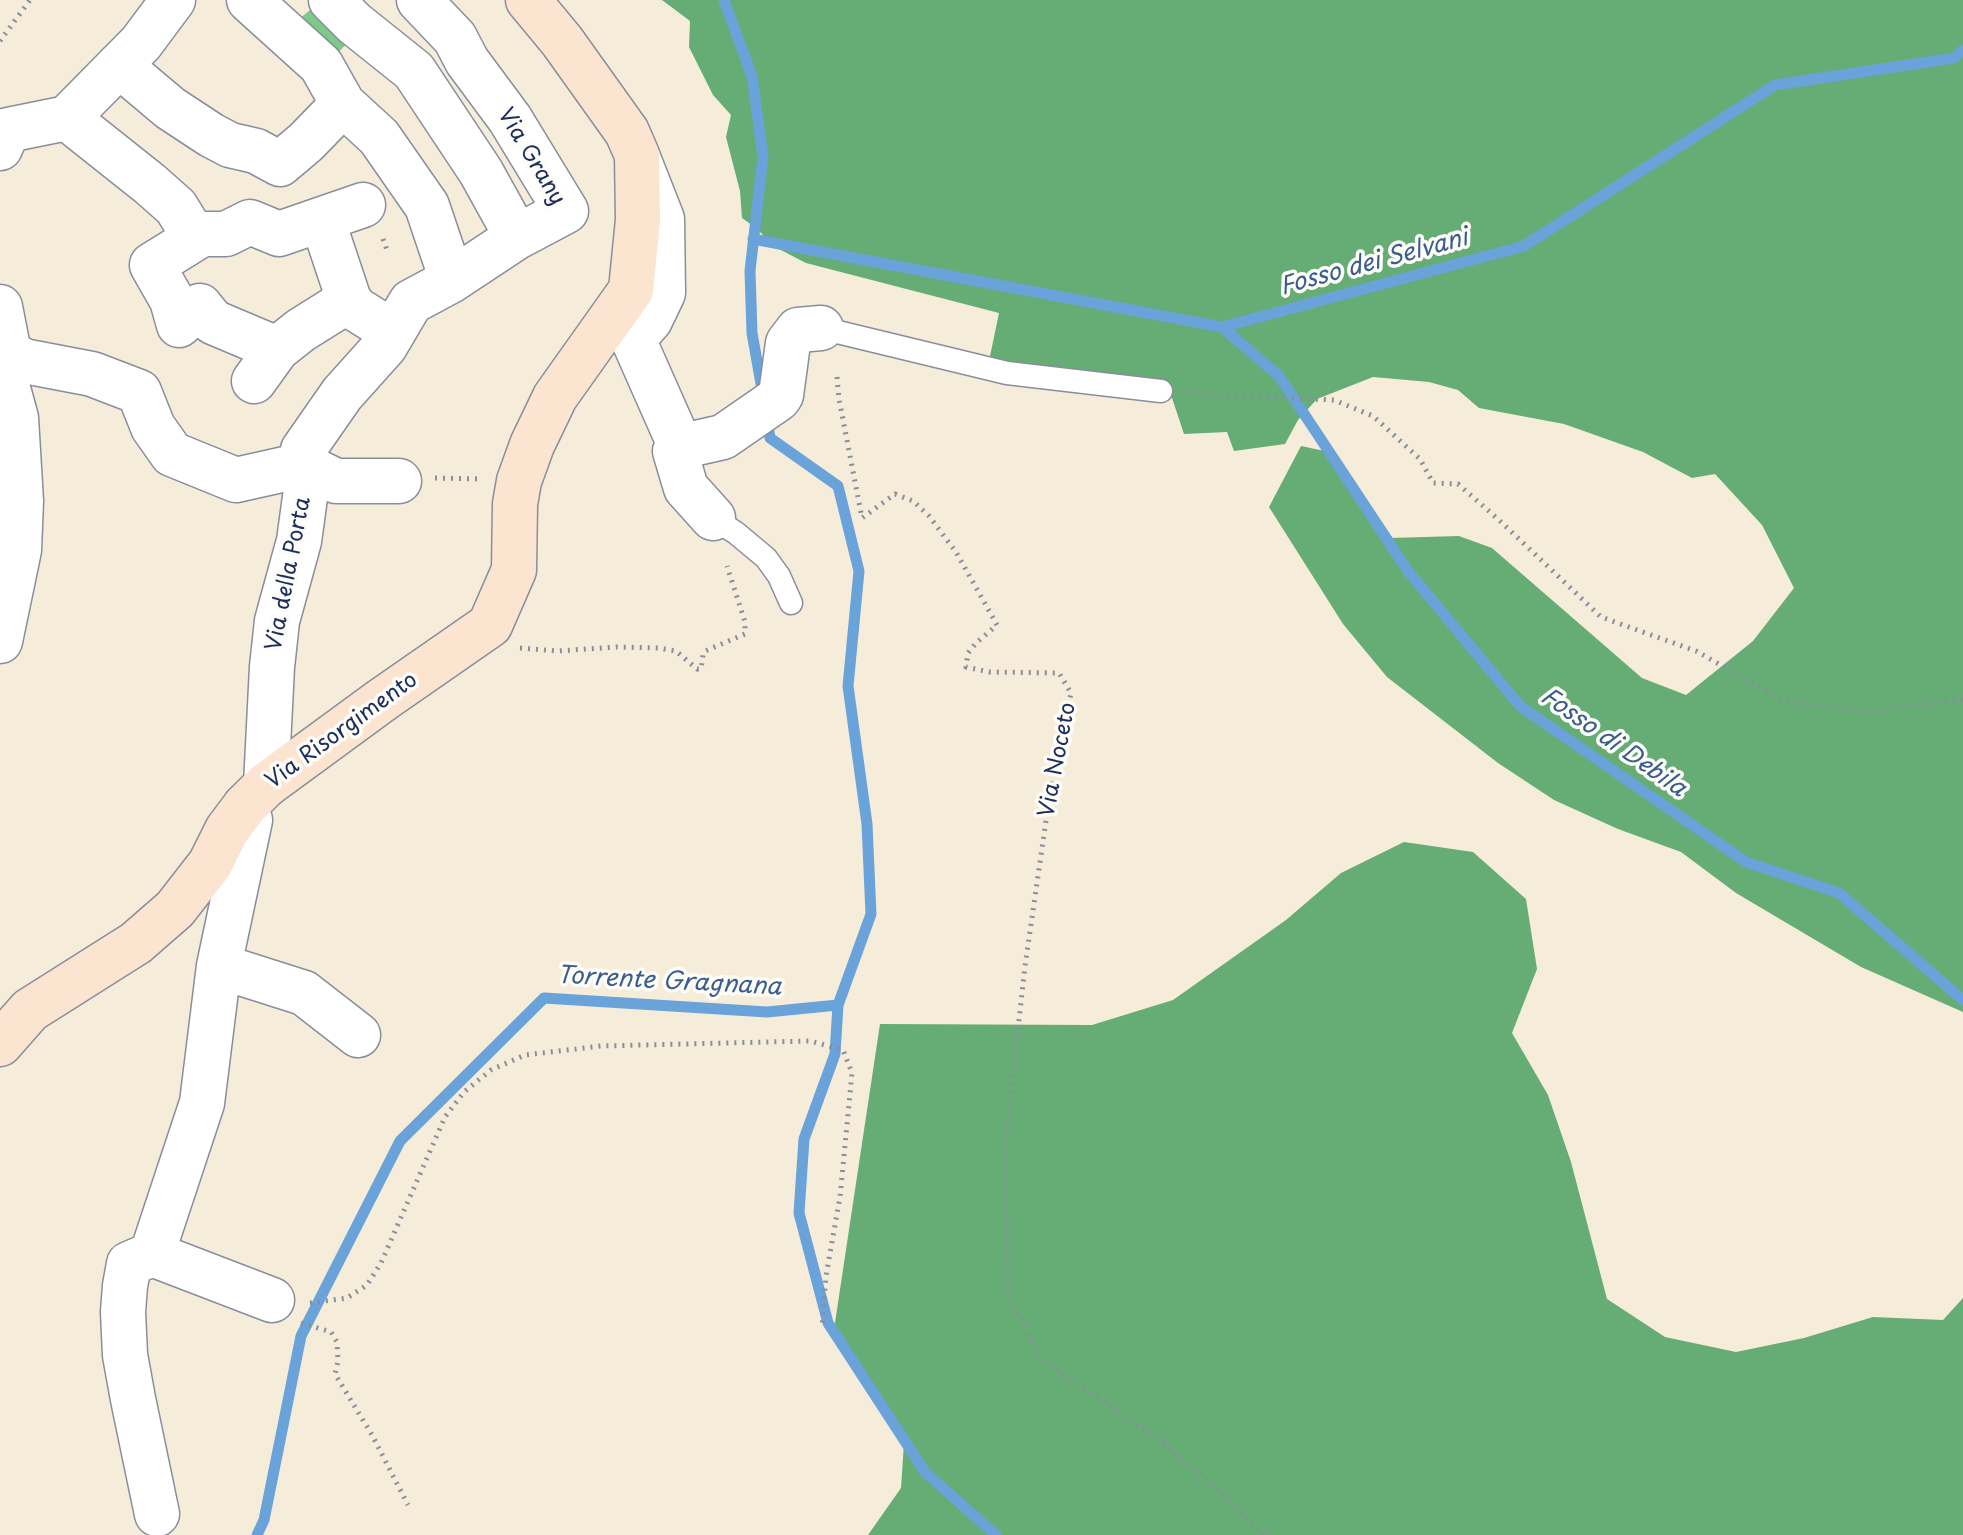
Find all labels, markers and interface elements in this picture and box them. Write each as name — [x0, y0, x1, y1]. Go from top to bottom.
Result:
street label: Via Grany — [492, 104, 570, 210]
water label: Fosso dei Selvani — [1277, 224, 1471, 302]
street label: Via della Porta — [261, 495, 317, 653]
street label: Via Risorgimento — [261, 667, 423, 795]
water label: Fosso di Debila — [1535, 682, 1691, 804]
street label: Via Noceto — [1034, 700, 1082, 820]
water label: Torrente Gragnana — [556, 962, 782, 1002]

